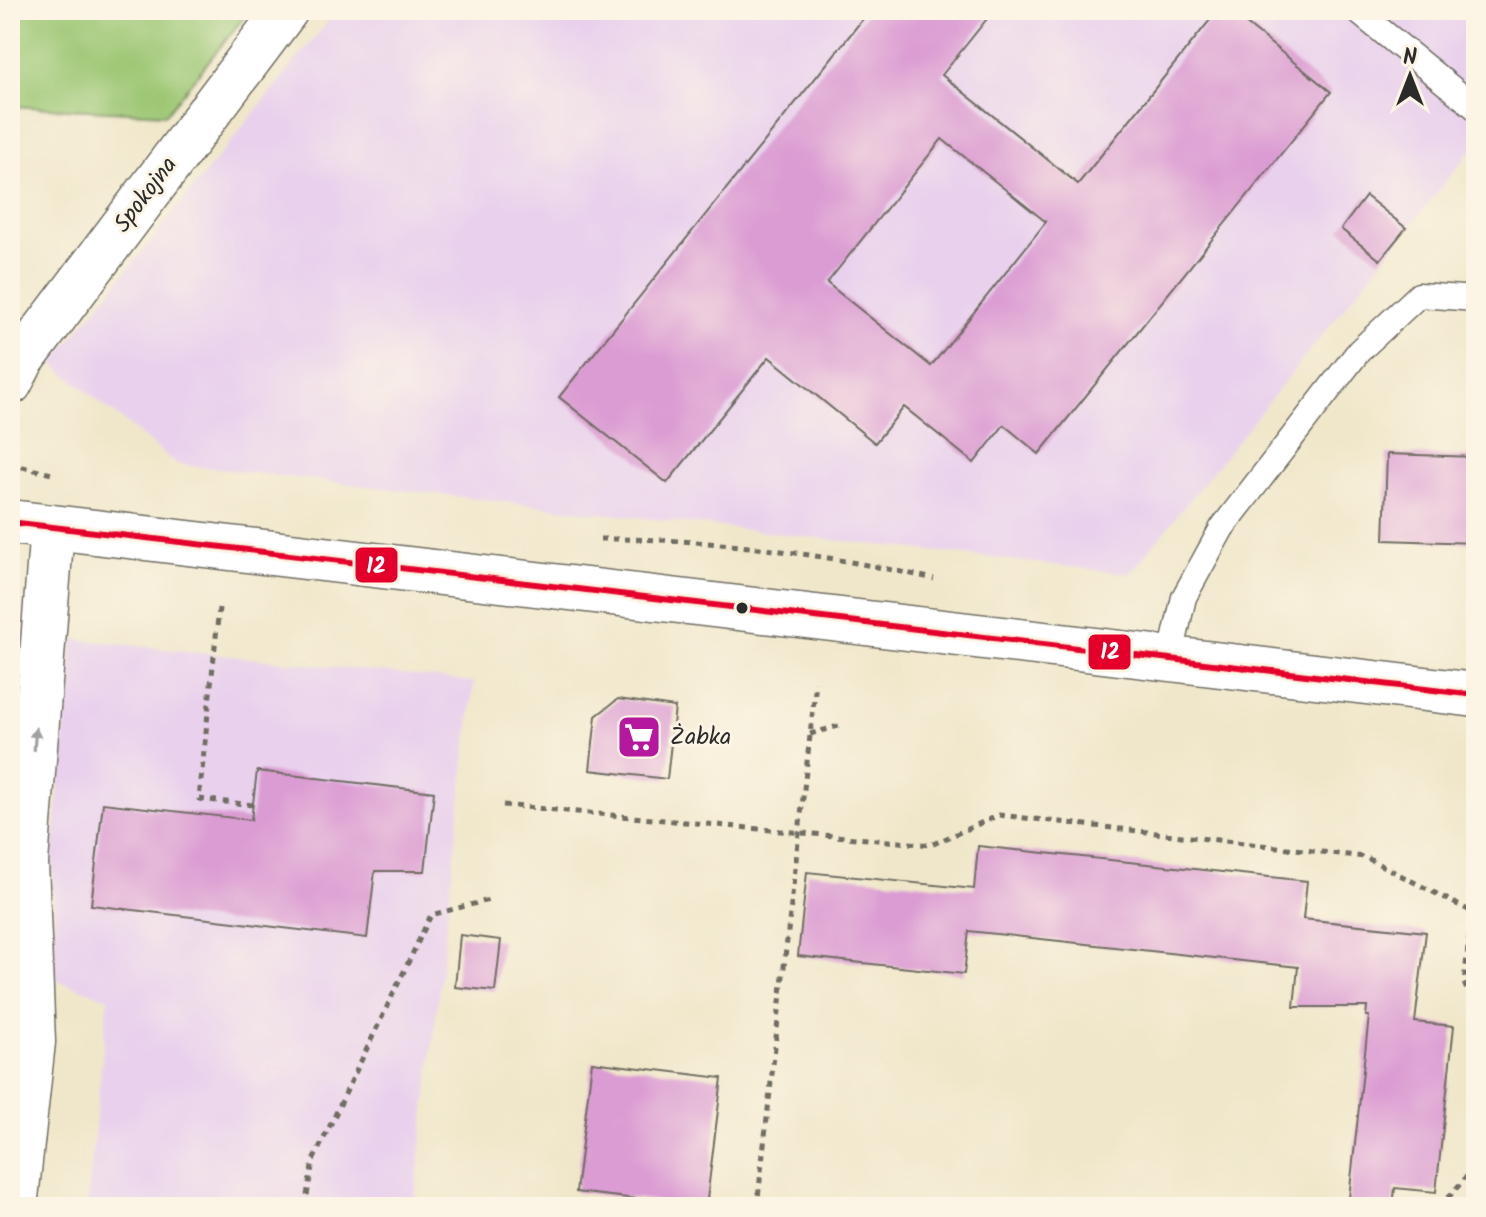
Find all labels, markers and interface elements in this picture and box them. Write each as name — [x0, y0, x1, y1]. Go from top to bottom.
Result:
north arrow — [1370, 36, 1450, 116]
text: N — [1403, 41, 1417, 76]
street label: Spokojna — [104, 148, 188, 242]
line badge: 12 — [354, 546, 399, 584]
text: 12 — [366, 550, 386, 585]
unlabelled marker — [734, 600, 750, 616]
line badge: 12 — [1087, 633, 1132, 671]
text: 12 — [1100, 636, 1120, 671]
supermarket icon: Żabka — [615, 713, 663, 761]
place label: Żabka — [670, 718, 731, 757]
one-way arrow — [29, 726, 42, 751]

